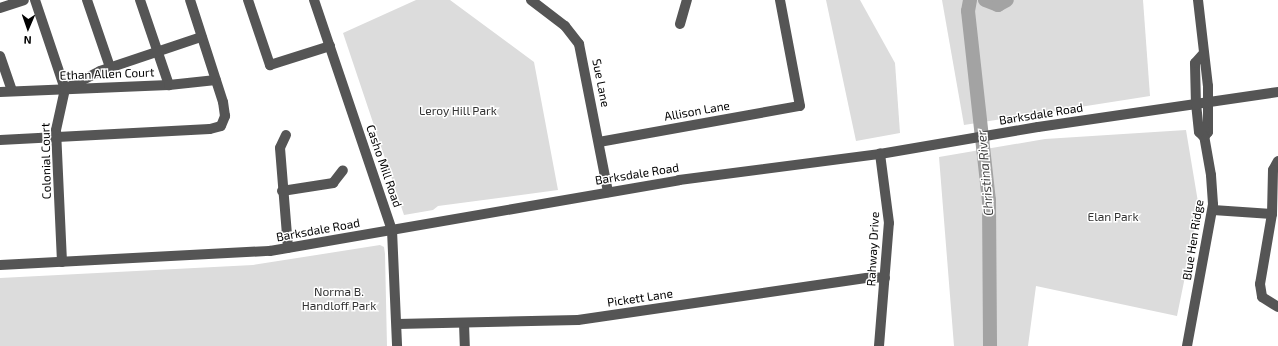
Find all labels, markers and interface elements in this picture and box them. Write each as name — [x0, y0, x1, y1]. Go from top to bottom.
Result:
north arrow — [8, 8, 48, 48]
text: N — [23, 34, 32, 47]
street label: Sue Lane — [589, 58, 613, 108]
street label: Ethan Allen Court — [59, 65, 155, 83]
street label: Allison Lane — [663, 98, 731, 124]
street label: Barksdale Road — [998, 100, 1084, 128]
park label: Leroy Hill Park — [419, 104, 497, 118]
street label: Colonial Court — [38, 123, 54, 199]
street label: Casho Mill Road — [363, 123, 405, 209]
water label: Christina River — [973, 129, 997, 217]
street label: Barksdale Road — [594, 160, 680, 188]
street label: Blue Hen Ridge — [1180, 199, 1206, 281]
park label: Elan Park — [1087, 210, 1139, 224]
street label: Rahway Drive — [864, 211, 882, 287]
street label: Barksdale Road — [275, 216, 361, 244]
park label: Norma B. Handloff Park — [302, 285, 376, 313]
street label: Pickett Lane — [606, 286, 674, 310]

